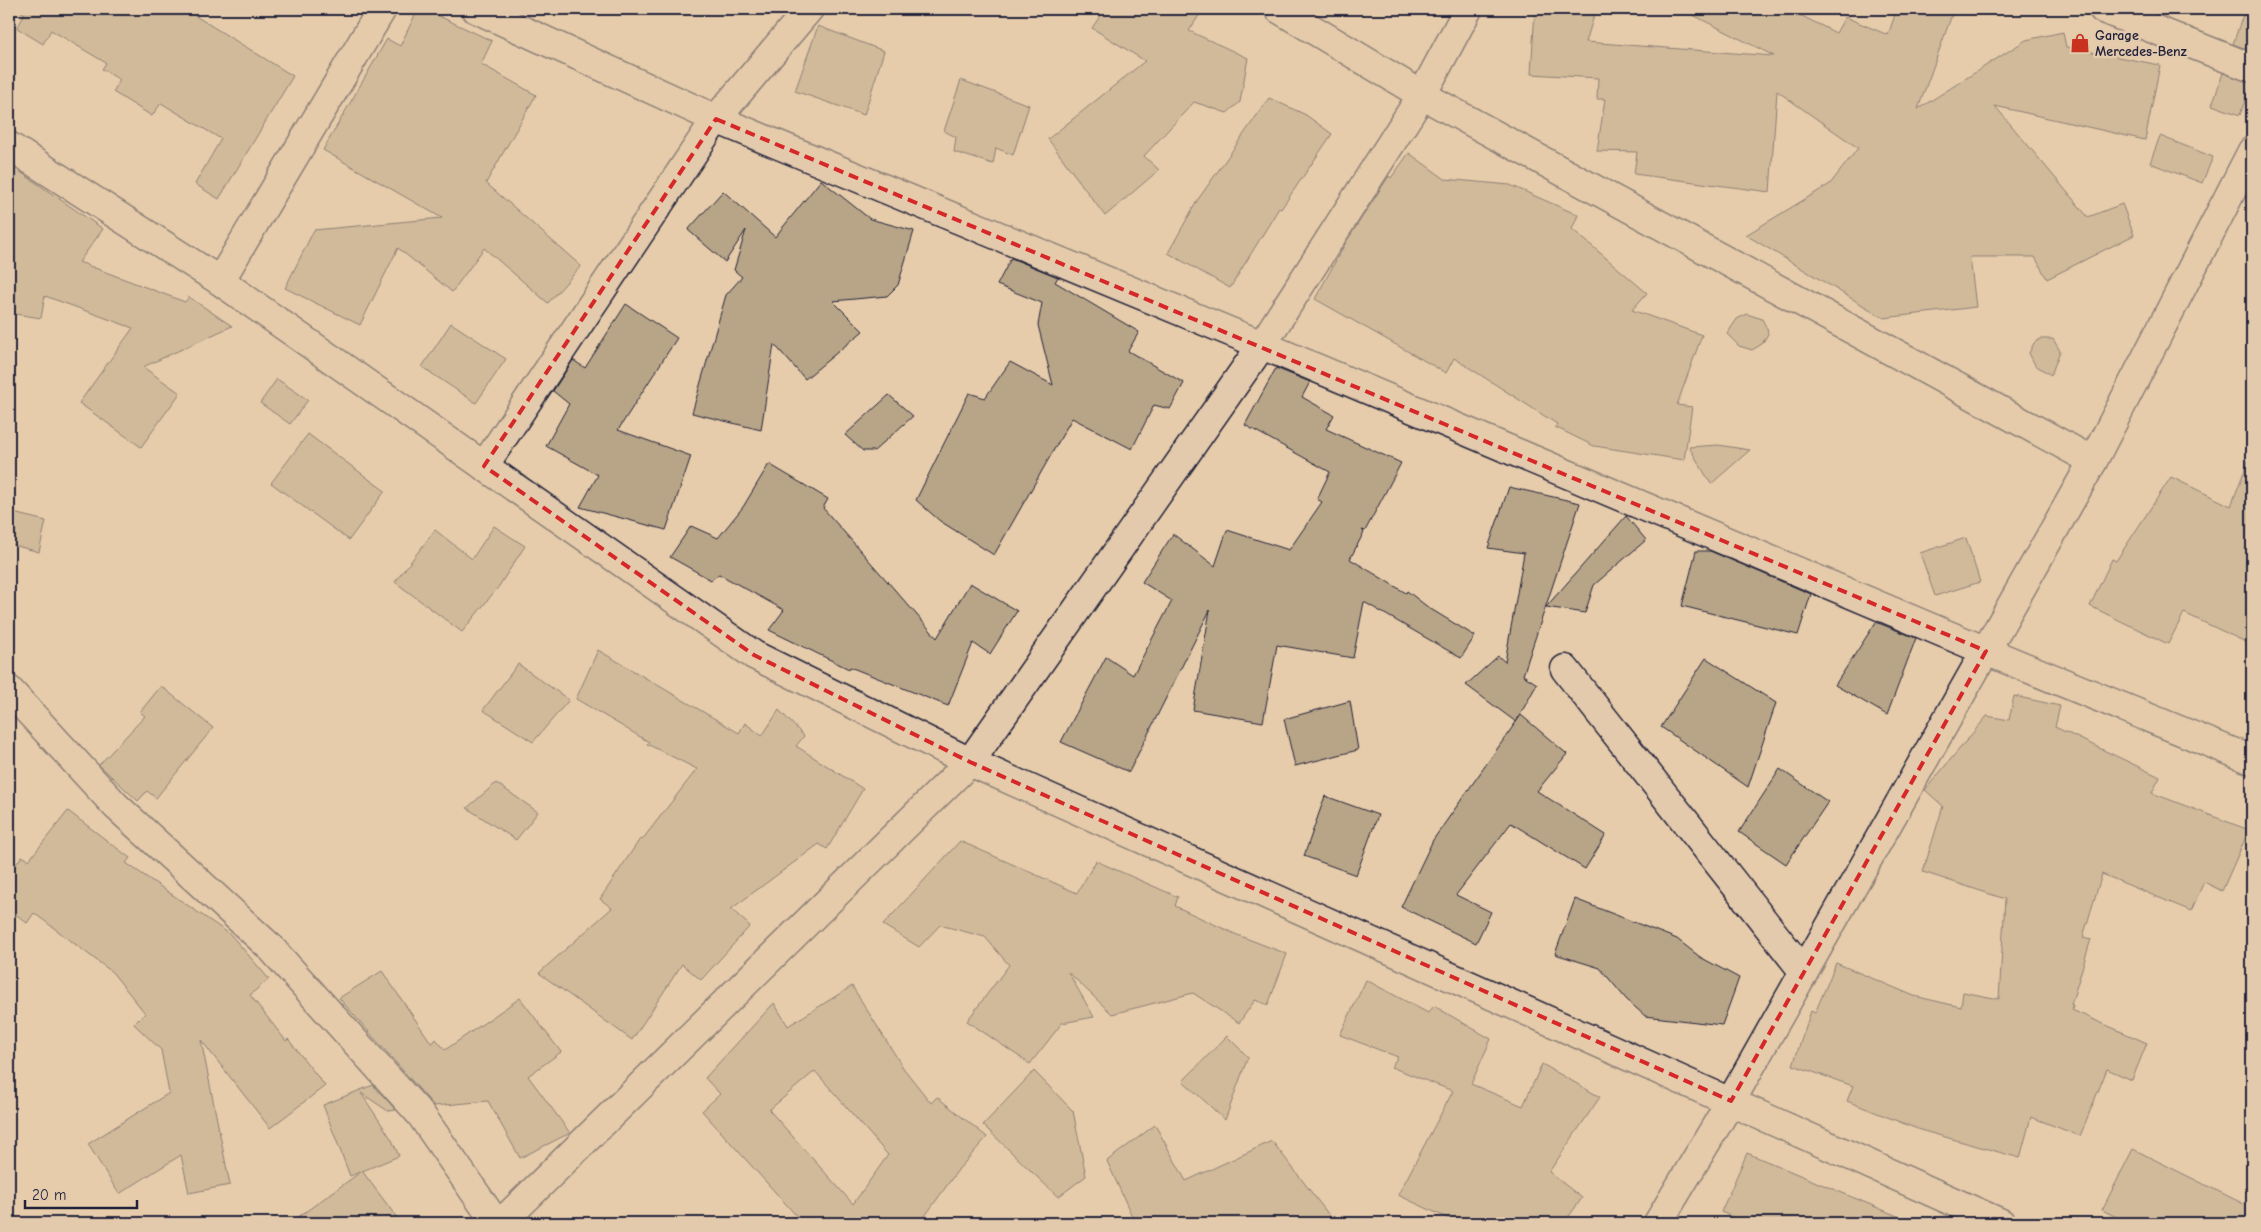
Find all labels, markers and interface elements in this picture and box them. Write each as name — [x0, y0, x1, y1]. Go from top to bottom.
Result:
place label: Garage Mercedes-Benz — [2095, 27, 2187, 60]
shop icon: Garage Mercedes-Benz — [2069, 32, 2091, 54]
scale bar — [25, 1177, 138, 1209]
text: 20 m — [32, 1186, 66, 1204]

